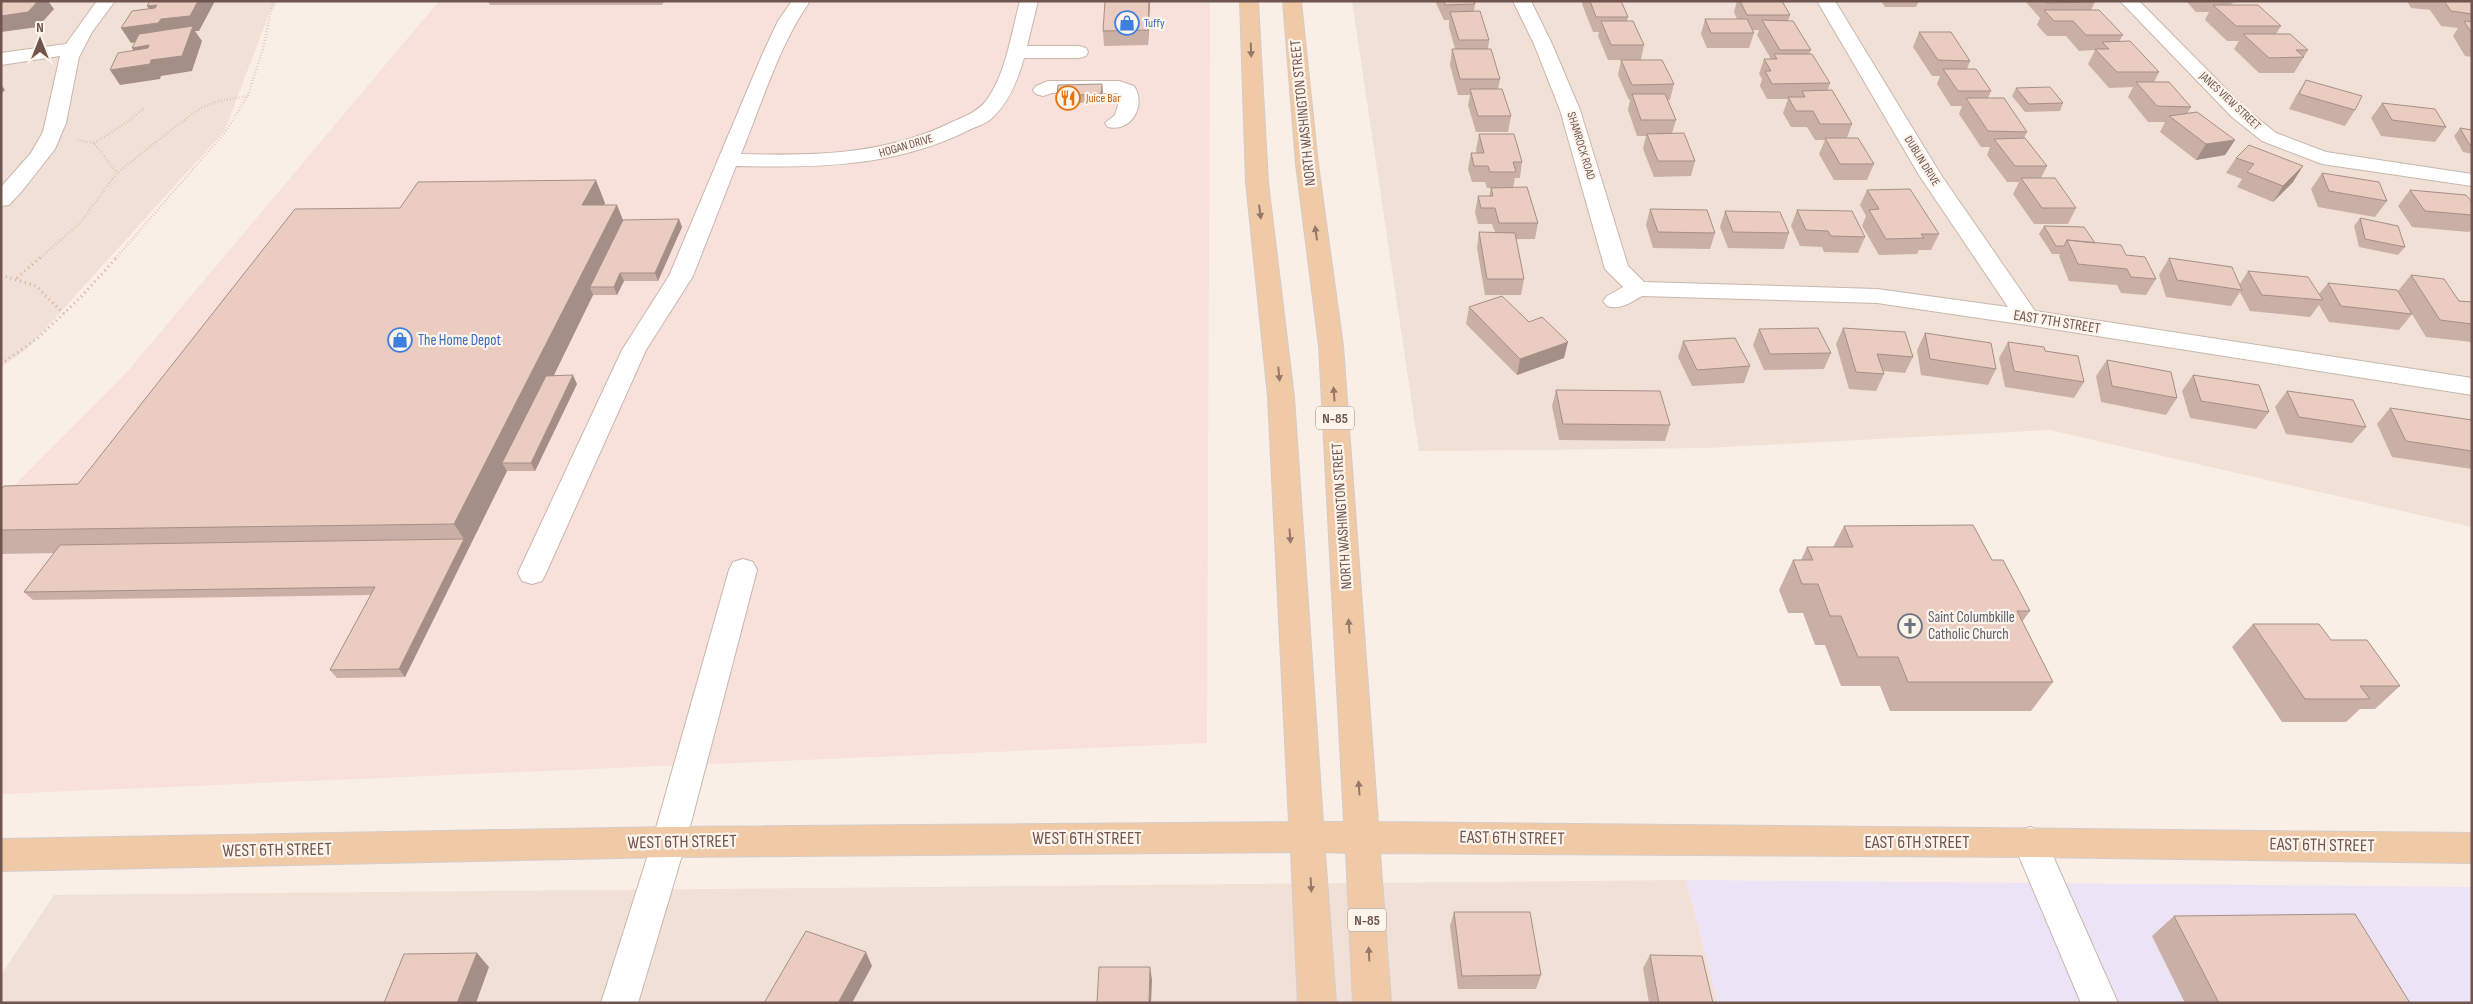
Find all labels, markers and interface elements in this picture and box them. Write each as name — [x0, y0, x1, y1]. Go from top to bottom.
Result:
shop icon: Tuffy — [1114, 10, 1140, 36]
north arrow — [15, 15, 65, 65]
place label: Tuffy — [1144, 16, 1165, 31]
text: N — [36, 19, 44, 36]
street label: NORTH WASHINGTON STREET — [1286, 39, 1320, 187]
one-way arrow — [1248, 42, 1256, 58]
street label: JANES VIEW STREET — [2195, 68, 2264, 133]
restaurant icon: Juice Bar — [1055, 85, 1081, 111]
place label: Juice Bar — [1085, 91, 1121, 106]
street label: SHAMROCK ROAD — [1564, 110, 1598, 182]
street label: HOGAN DRIVE — [877, 131, 935, 161]
street label: DUBLIN DRIVE — [1901, 133, 1943, 189]
one-way arrow — [1256, 204, 1264, 220]
one-way arrow — [1311, 224, 1319, 240]
street label: EAST 7TH STREET — [2012, 306, 2102, 338]
shop icon: The Home Depot — [387, 327, 413, 353]
place label: The Home Depot — [418, 331, 502, 350]
one-way arrow — [1275, 366, 1283, 382]
one-way arrow — [1329, 386, 1337, 402]
road number: N-85 — [1316, 406, 1354, 429]
street label: NORTH WASHINGTON STREET — [1327, 442, 1357, 590]
one-way arrow — [1287, 528, 1295, 544]
place label: Saint Columbkille Catholic Church — [1928, 608, 2015, 644]
church icon: Saint Columbkille Catholic Church — [1897, 613, 1923, 639]
one-way arrow — [1344, 618, 1352, 634]
one-way arrow — [1355, 780, 1363, 796]
street label: EAST 6TH STREET — [1459, 827, 1565, 849]
street label: WEST 6TH STREET — [1032, 828, 1142, 849]
street label: WEST 6TH STREET — [627, 831, 737, 853]
street label: EAST 6TH STREET — [1864, 832, 1970, 853]
street label: EAST 6TH STREET — [2269, 834, 2375, 856]
street label: WEST 6TH STREET — [222, 839, 332, 861]
one-way arrow — [1307, 878, 1315, 894]
road number: N-85 — [1348, 908, 1386, 932]
one-way arrow — [1365, 946, 1373, 962]

